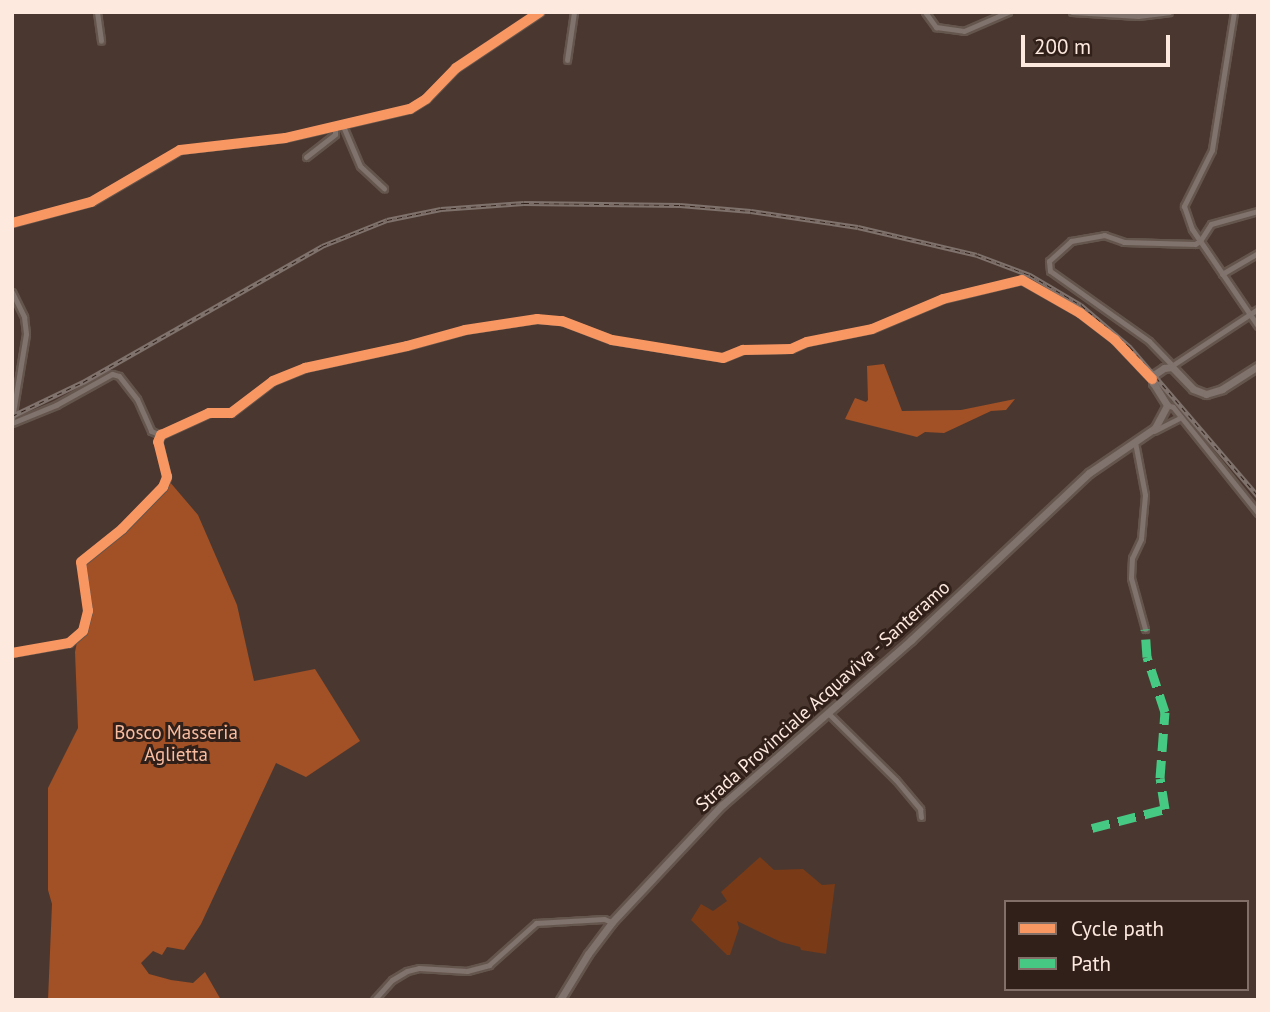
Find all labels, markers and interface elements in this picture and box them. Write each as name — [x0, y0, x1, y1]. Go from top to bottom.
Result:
scale bar — [1025, 21, 1174, 65]
text: 200 m — [1034, 33, 1091, 60]
street label: Strada Provinciale Acquaviva - Santeramo — [690, 575, 956, 817]
park label: Bosco Masseria Aglietta — [114, 722, 238, 766]
legend — [1004, 900, 1249, 991]
text: Cycle path — [1071, 915, 1164, 942]
text: Path — [1071, 950, 1111, 977]

